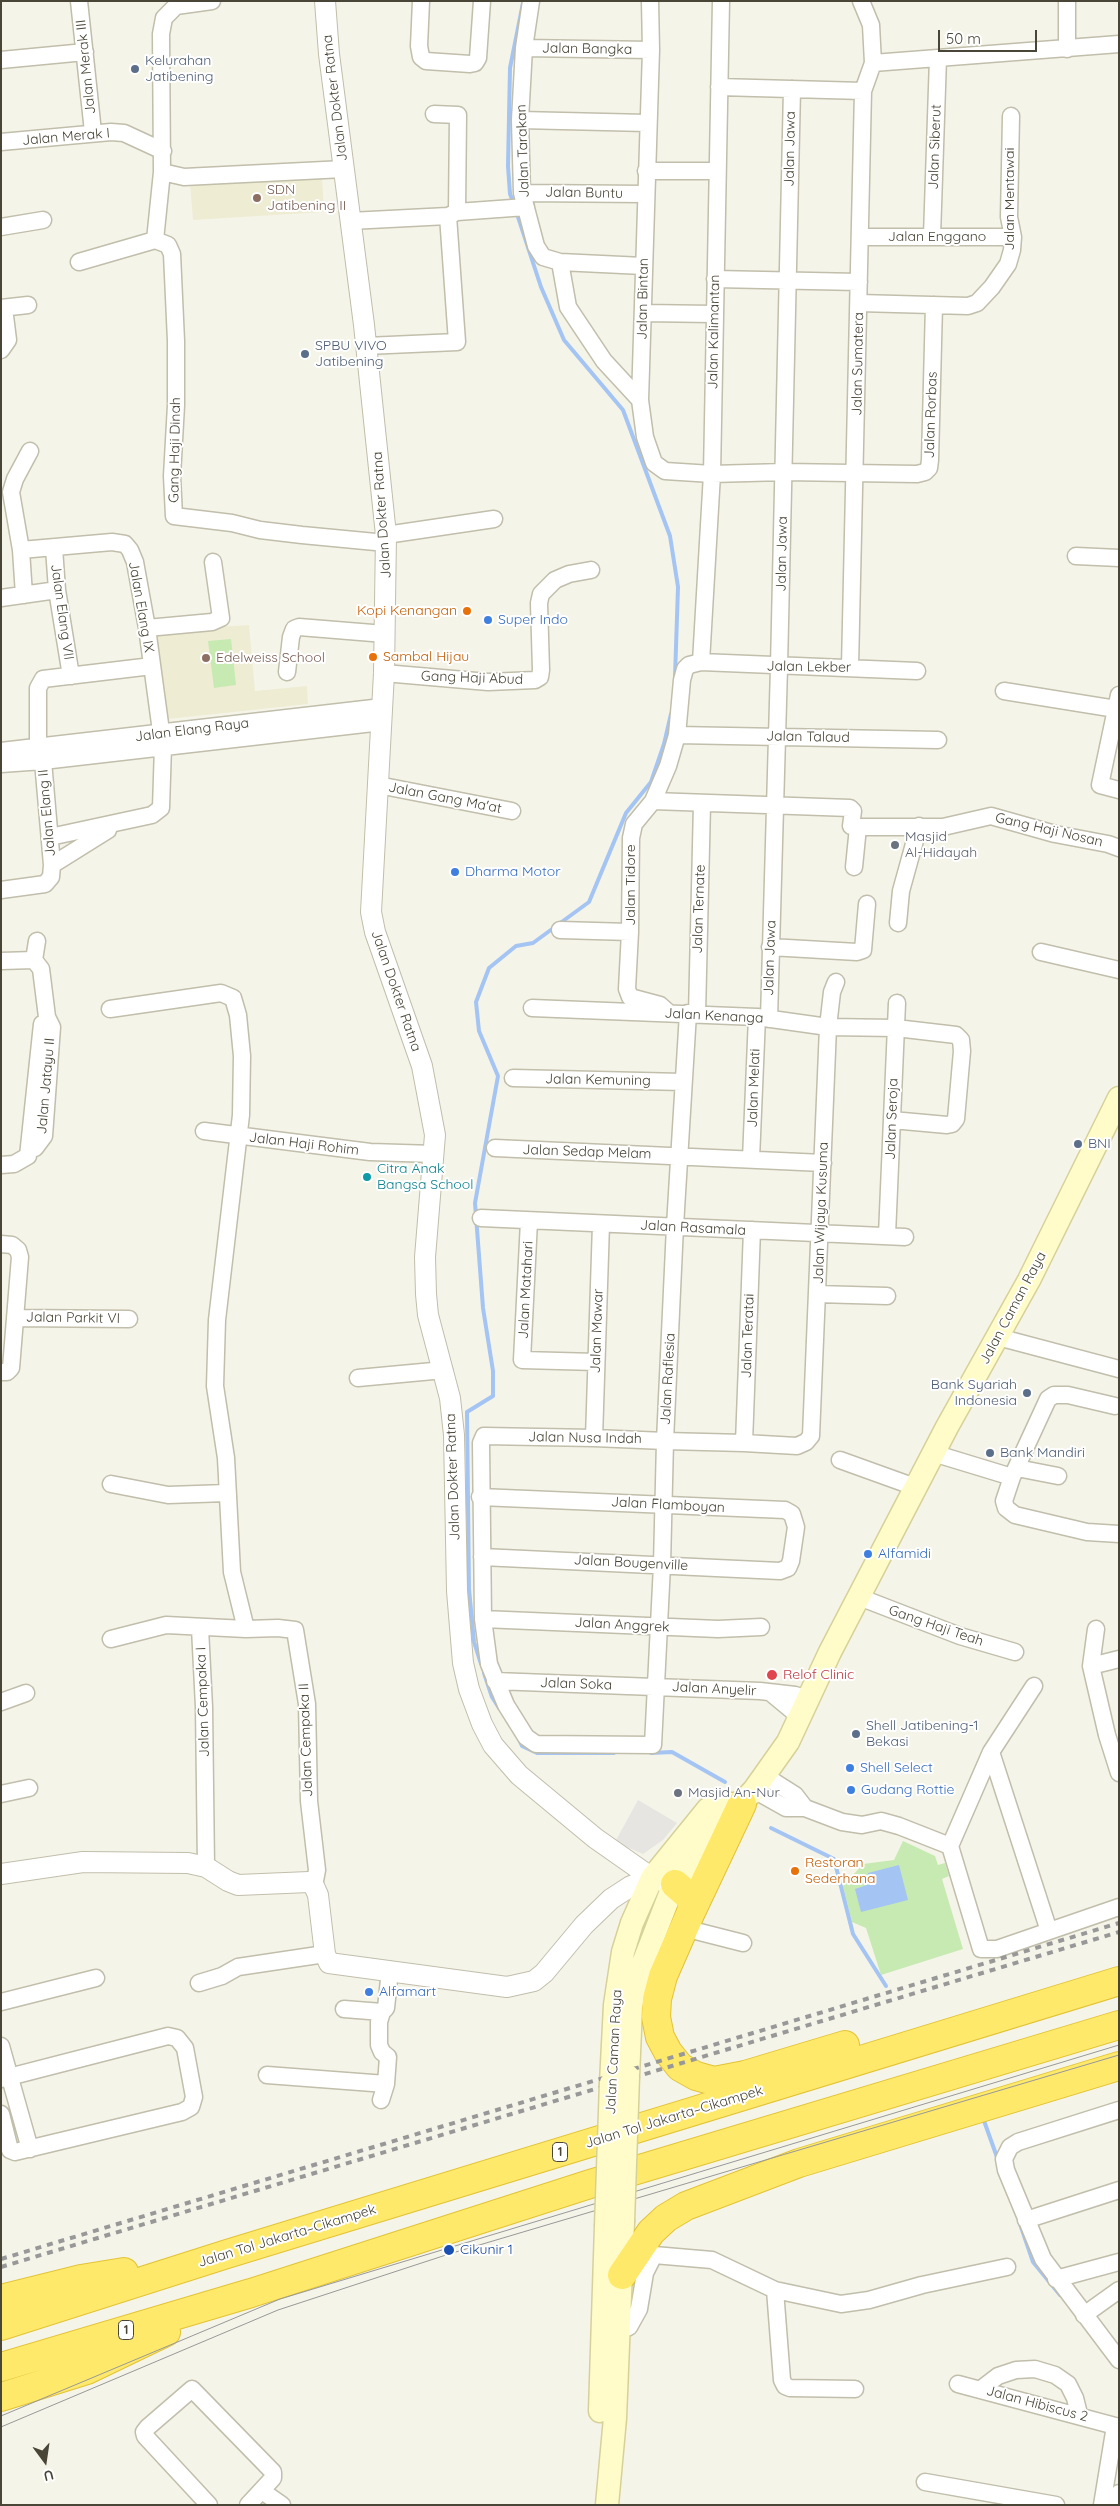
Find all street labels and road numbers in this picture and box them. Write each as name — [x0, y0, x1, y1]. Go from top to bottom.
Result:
street label: Jalan Merak III — [73, 19, 99, 115]
street label: Jalan Dokter Ratna — [319, 34, 351, 162]
street label: Jalan Bangka — [542, 40, 632, 58]
street label: Jalan Tarakan — [513, 104, 533, 198]
street label: Jalan Siberut — [925, 104, 945, 190]
street label: Jalan Jawa — [781, 111, 799, 187]
street label: Jalan Merak I — [21, 125, 111, 149]
street label: Jalan Mentawai — [1002, 148, 1018, 250]
street label: Jalan Buntu — [545, 184, 623, 202]
street label: Jalan Enggano — [888, 229, 986, 245]
street label: Jalan Bintan — [634, 258, 652, 340]
street label: Jalan Kalimantan — [705, 274, 723, 390]
street label: Jalan Sumatera — [849, 312, 867, 416]
street label: Jalan Rorbas — [921, 371, 941, 459]
street label: Gang Haji Dinah — [166, 397, 184, 503]
street label: Jalan Dokter Ratna — [369, 451, 395, 579]
street label: Jalan Jawa — [773, 516, 791, 592]
street label: Jalan Elang IX — [125, 560, 157, 654]
street label: Jalan Elang VII — [47, 563, 77, 661]
street label: Jalan Lekber — [767, 658, 851, 676]
street label: Gang Haji Abud — [421, 668, 523, 688]
street label: Jalan Elang Raya — [134, 715, 250, 745]
street label: Jalan Talaud — [766, 728, 850, 746]
street label: Jalan Elang II — [35, 769, 59, 857]
street label: Jalan Gang Ma'at — [387, 779, 503, 817]
street label: Gang Haji Nosan — [993, 809, 1105, 851]
street label: Jalan Tidore — [623, 844, 639, 926]
street label: Jalan Ternate — [689, 864, 709, 954]
street label: Jalan Jawa — [760, 920, 780, 996]
street label: Jalan Dokter Ratna — [367, 928, 425, 1054]
street label: Jalan Kenanga — [664, 1005, 764, 1027]
street label: Jalan Jatayu II — [33, 1037, 59, 1135]
street label: Jalan Melati — [744, 1048, 764, 1128]
street label: Jalan Kemuning — [545, 1071, 651, 1089]
street label: Jalan Seroja — [882, 1078, 902, 1160]
street label: Jalan Haji Rohim — [248, 1129, 360, 1159]
street label: Jalan Sedap Melam — [522, 1141, 652, 1163]
street label: Jalan Wijaya Kusuma — [810, 1142, 832, 1284]
street label: Jalan Rasamala — [640, 1217, 746, 1239]
street label: Jalan Matahari — [515, 1241, 537, 1339]
street label: Jalan Caman Raya — [976, 1249, 1050, 1367]
street label: Jalan Mawar — [587, 1288, 607, 1374]
street label: Jalan Teratai — [738, 1293, 758, 1379]
street label: Jalan Parkit VI — [26, 1309, 120, 1327]
street label: Jalan Raflesia — [657, 1333, 679, 1425]
street label: Jalan Dokter Ratna — [442, 1413, 464, 1541]
street label: Jalan Nusa Indah — [528, 1429, 642, 1447]
street label: Jalan Flamboyan — [611, 1494, 725, 1516]
street label: Jalan Bougenville — [573, 1552, 689, 1574]
street label: Gang Haji Teah — [886, 1602, 986, 1650]
street label: Jalan Anggrek — [574, 1614, 670, 1636]
street label: Jalan Cempaka I — [193, 1647, 213, 1757]
street label: Jalan Soka — [540, 1674, 612, 1694]
street label: Jalan Anyelir — [671, 1678, 757, 1700]
street label: Jalan Cempaka II — [296, 1683, 316, 1797]
street label: Jalan Caman Raya — [602, 1989, 626, 2115]
street label: Jalan Tol Jakarta–Cikampek — [583, 2082, 765, 2152]
road number: 1 — [552, 2142, 568, 2162]
street label: Jalan Tol Jakarta–Cikampek — [196, 2201, 378, 2271]
road number: 1 — [118, 2320, 134, 2340]
street label: Jalan Hibiscus 2 — [984, 2382, 1090, 2426]

